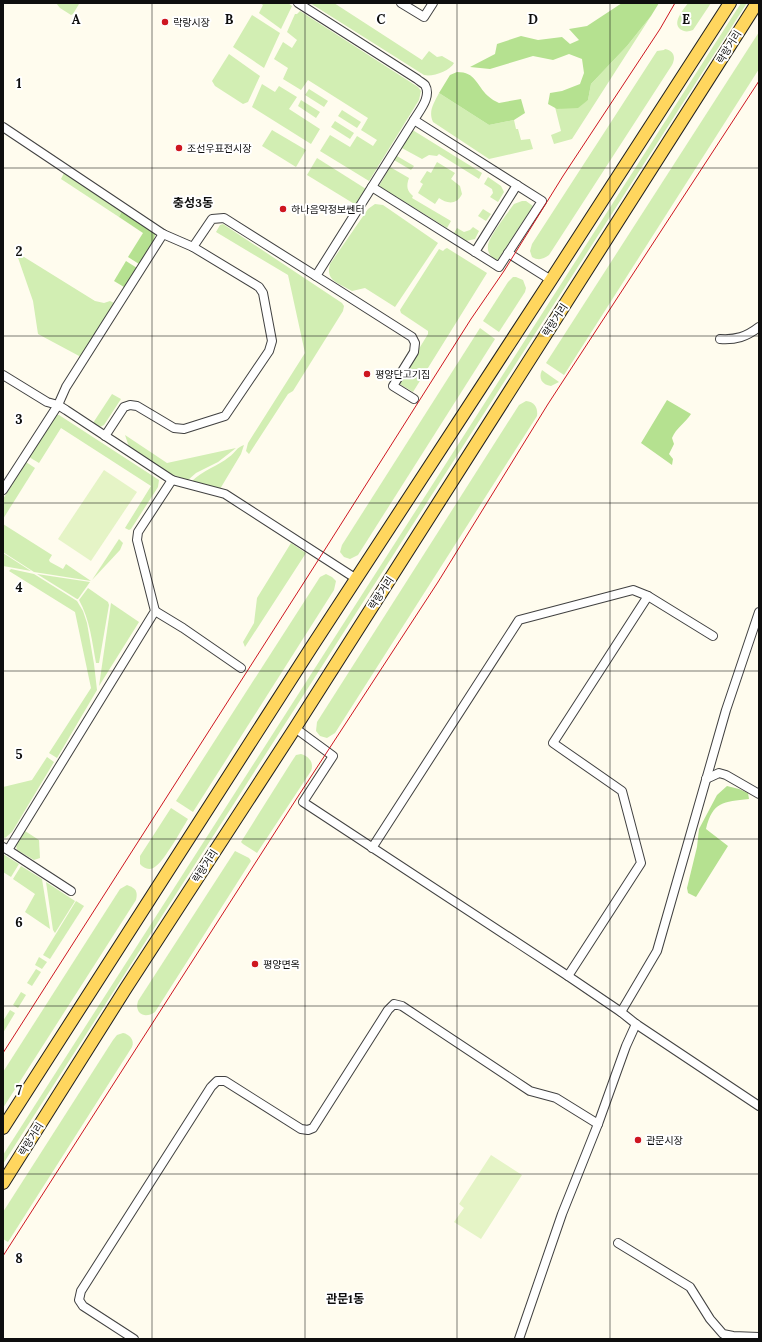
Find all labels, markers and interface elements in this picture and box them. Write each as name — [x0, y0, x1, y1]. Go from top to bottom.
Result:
text: A — [72, 11, 81, 28]
text: B — [225, 11, 234, 28]
text: C — [377, 11, 386, 28]
text: D — [528, 11, 538, 28]
text: E — [682, 11, 690, 28]
place label: 락랑시장 — [173, 16, 210, 29]
marker: 락랑시장 — [160, 17, 170, 27]
street label: 락랑거리 — [714, 28, 744, 66]
text: 1 — [16, 75, 22, 92]
place label: 조선우표전시장 — [187, 142, 251, 155]
marker: 조선우표전시장 — [174, 143, 184, 153]
district label: 충성3동 — [173, 195, 213, 210]
place label: 하나음악정보쎈터 — [291, 203, 365, 216]
marker: 하나음악정보쎈터 — [278, 204, 288, 214]
text: 2 — [16, 243, 23, 260]
street label: 락랑거리 — [540, 301, 570, 339]
place label: 평양단고기집 — [375, 368, 430, 381]
marker: 평양단고기집 — [362, 369, 372, 379]
text: 3 — [15, 411, 23, 428]
street label: 락랑거리 — [366, 574, 396, 612]
text: 4 — [15, 579, 23, 596]
text: 5 — [15, 746, 23, 763]
street label: 락랑거리 — [190, 847, 220, 885]
text: 6 — [15, 914, 23, 931]
place label: 평양면옥 — [263, 958, 300, 971]
marker: 평양면옥 — [250, 959, 260, 969]
text: 7 — [16, 1082, 22, 1099]
street label: 락랑거리 — [16, 1120, 46, 1158]
place label: 관문시장 — [646, 1134, 683, 1147]
marker: 관문시장 — [633, 1135, 643, 1145]
text: 8 — [15, 1250, 23, 1267]
district label: 관문1동 — [326, 1291, 364, 1306]

